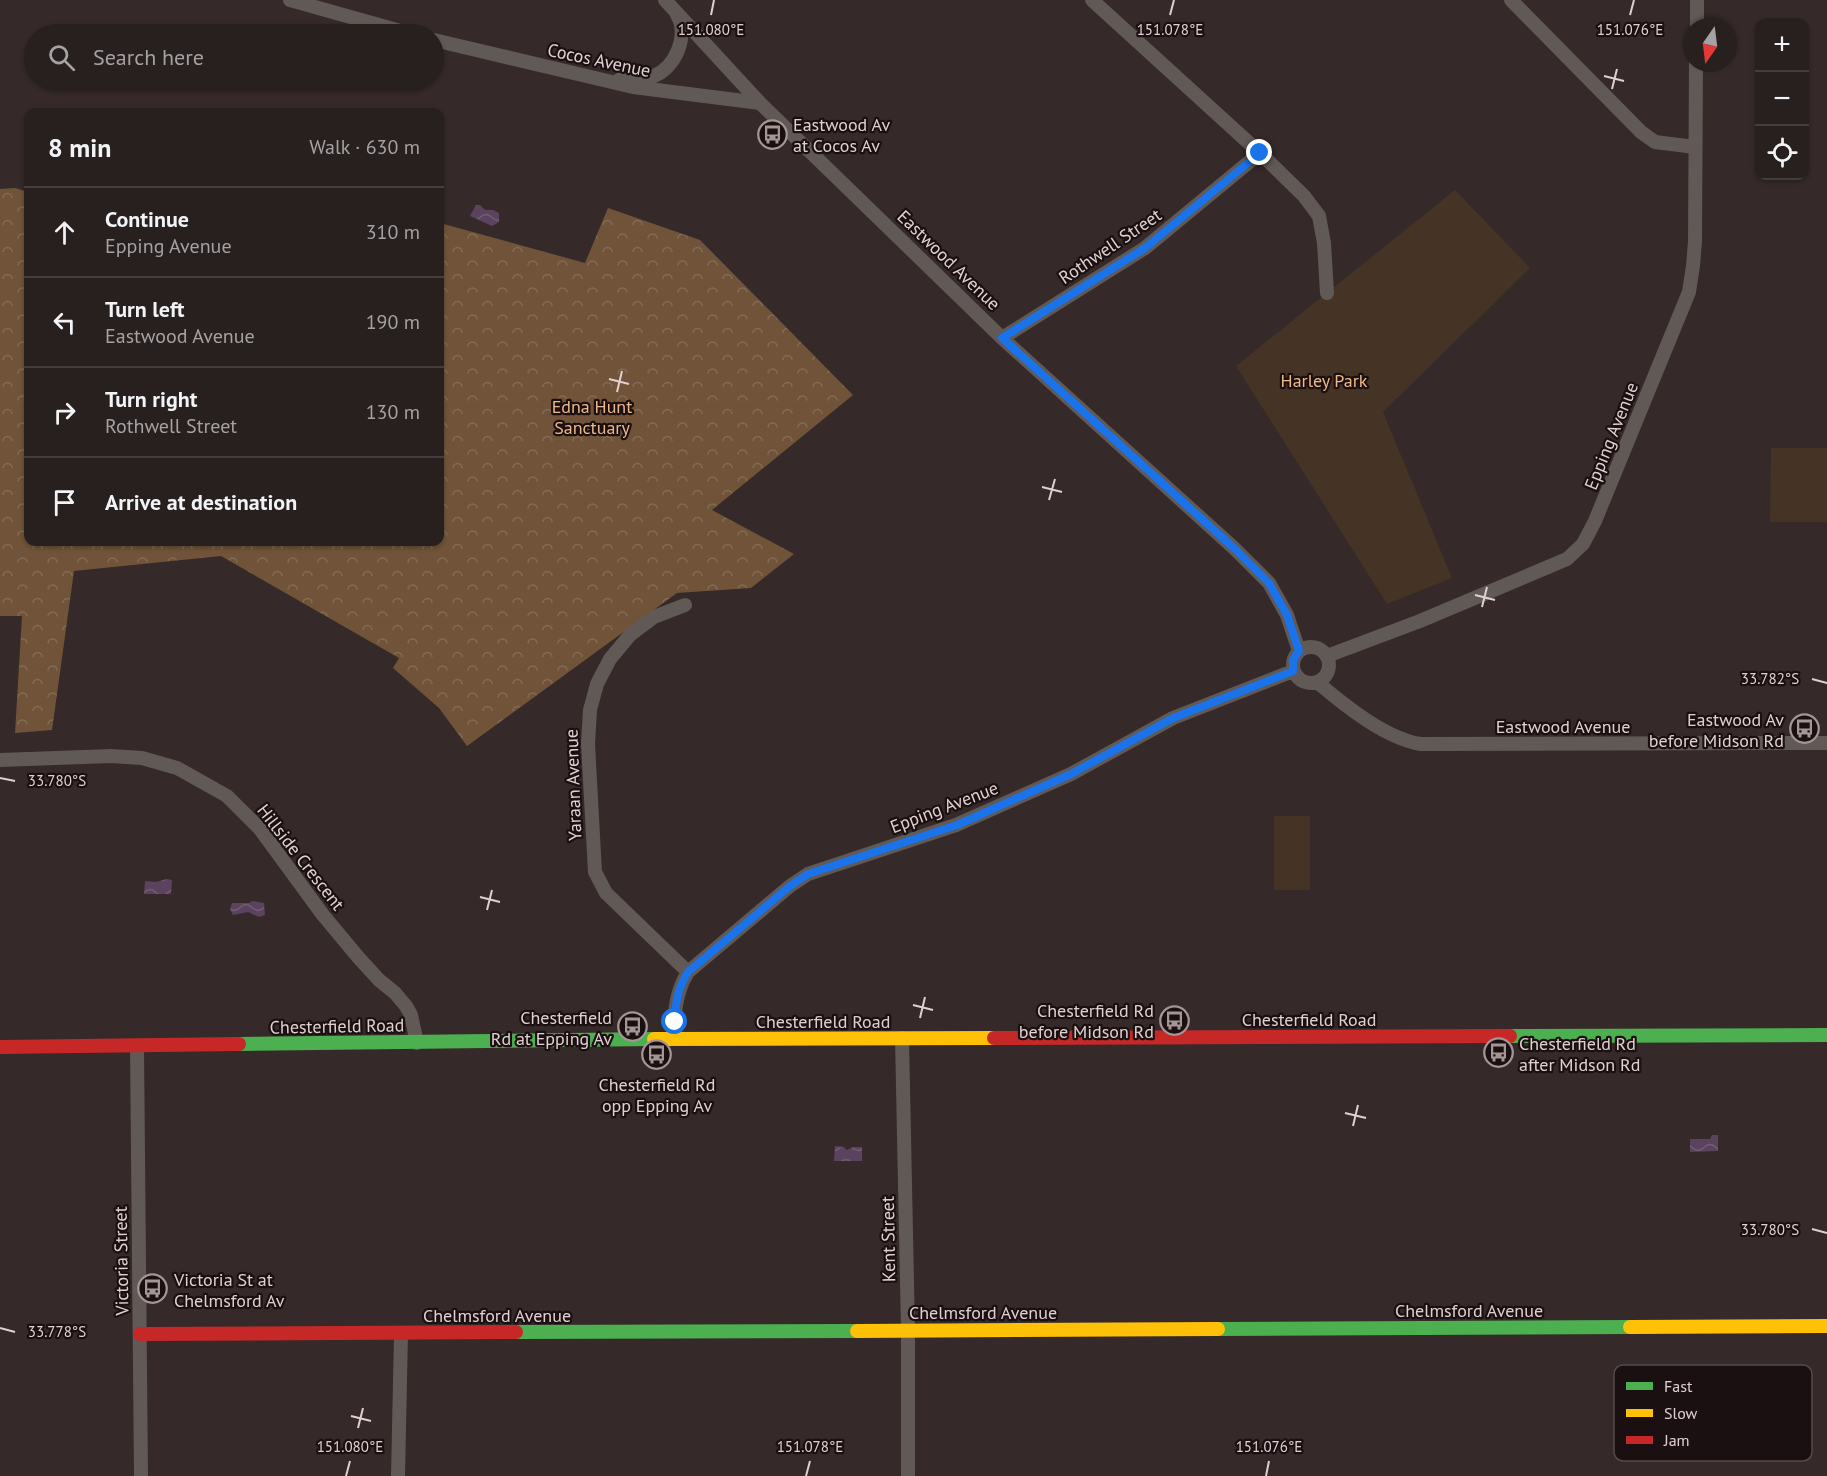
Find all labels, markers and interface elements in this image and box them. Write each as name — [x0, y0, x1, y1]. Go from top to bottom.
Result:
north arrow — [1683, 18, 1737, 72]
map controls — [1755, 18, 1809, 180]
button: + — [1755, 18, 1809, 72]
text: 151.080°E — [678, 20, 744, 39]
text: 151.078°E — [1137, 20, 1203, 39]
text: 151.076°E — [1597, 20, 1663, 39]
search box — [24, 24, 444, 90]
street label: Cocos Avenue — [545, 38, 653, 82]
icon: search — [45, 41, 78, 74]
text: Search here — [93, 43, 204, 71]
button: − — [1755, 72, 1809, 126]
place label: Eastwood Av at Cocos Av — [793, 113, 890, 157]
bus stop icon: Eastwood Av at Cocos Av — [756, 118, 788, 150]
button: locate — [1755, 126, 1809, 180]
text: 8 min — [48, 131, 111, 164]
text: Walk · 630 m — [309, 134, 420, 160]
route end — [1246, 139, 1272, 165]
street label: Rothwell Street — [1054, 203, 1166, 289]
text: Continue — [105, 205, 189, 233]
street label: Eastwood Avenue — [893, 205, 1005, 315]
icon: ahead — [48, 216, 81, 249]
text: 310 m — [366, 219, 420, 245]
text: Epping Avenue — [105, 233, 232, 259]
text: Turn left — [105, 295, 185, 323]
icon: left — [48, 306, 81, 339]
text: 190 m — [366, 309, 420, 335]
text: Eastwood Avenue — [105, 323, 255, 349]
park label: Harley Park — [1281, 369, 1368, 392]
street label: Epping Avenue — [1579, 379, 1643, 493]
text: Turn right — [105, 385, 197, 413]
park label: Edna Hunt Sanctuary — [552, 395, 632, 439]
icon: right — [48, 396, 81, 429]
text: 130 m — [366, 399, 420, 425]
text: Rothwell Street — [105, 413, 237, 439]
icon: arrive — [48, 486, 81, 519]
text: Arrive at destination — [105, 488, 297, 516]
text: 33.782°S — [1741, 669, 1799, 688]
place label: Eastwood Av before Midson Rd — [1649, 708, 1784, 752]
bus stop icon: Eastwood Av before Midson Rd — [1789, 713, 1821, 745]
street label: Eastwood Avenue — [1496, 715, 1630, 738]
street label: Yaraan Avenue — [560, 729, 586, 841]
text: 33.780°S — [28, 771, 86, 790]
street label: Epping Avenue — [887, 776, 1001, 838]
street label: Hillside Crescent — [252, 799, 350, 915]
place label: Chesterfield Rd before Midson Rd — [1019, 999, 1154, 1043]
bus stop icon: Chesterfield Rd before Midson Rd — [1159, 1004, 1191, 1036]
place label: Chesterfield Rd at Epping Av — [491, 1006, 612, 1050]
route start — [661, 1008, 687, 1034]
street label: Chesterfield Road — [1242, 1008, 1376, 1031]
street label: Chesterfield Road — [756, 1010, 890, 1033]
bus stop icon: Chesterfield Rd at Epping Av — [617, 1011, 649, 1043]
street label: Chesterfield Road — [269, 1013, 405, 1039]
place label: Chesterfield Rd after Midson Rd — [1519, 1032, 1640, 1076]
bus stop icon: Chesterfield Rd after Midson Rd — [1482, 1037, 1514, 1069]
bus stop icon: Chesterfield Rd opp Epping Av — [641, 1039, 673, 1071]
place label: Chesterfield Rd opp Epping Av — [598, 1073, 716, 1117]
street label: Kent Street — [876, 1196, 900, 1282]
street label: Victoria Street — [109, 1206, 133, 1317]
text: 33.780°S — [1741, 1220, 1799, 1239]
place label: Victoria St at Chelmsford Av — [173, 1268, 285, 1312]
bus stop icon: Victoria St at Chelmsford Av — [137, 1273, 169, 1305]
street label: Chelmsford Avenue — [1395, 1299, 1543, 1322]
street label: Chelmsford Avenue — [909, 1301, 1057, 1324]
street label: Chelmsford Avenue — [423, 1304, 571, 1327]
text: 33.778°S — [28, 1322, 86, 1341]
legend — [1614, 1365, 1812, 1461]
text: Fast — [1664, 1376, 1693, 1396]
text: Slow — [1664, 1403, 1698, 1423]
text: Jam — [1663, 1430, 1690, 1450]
text: 151.080°E — [317, 1437, 383, 1456]
text: 151.078°E — [777, 1437, 843, 1456]
text: 151.076°E — [1236, 1437, 1302, 1456]

